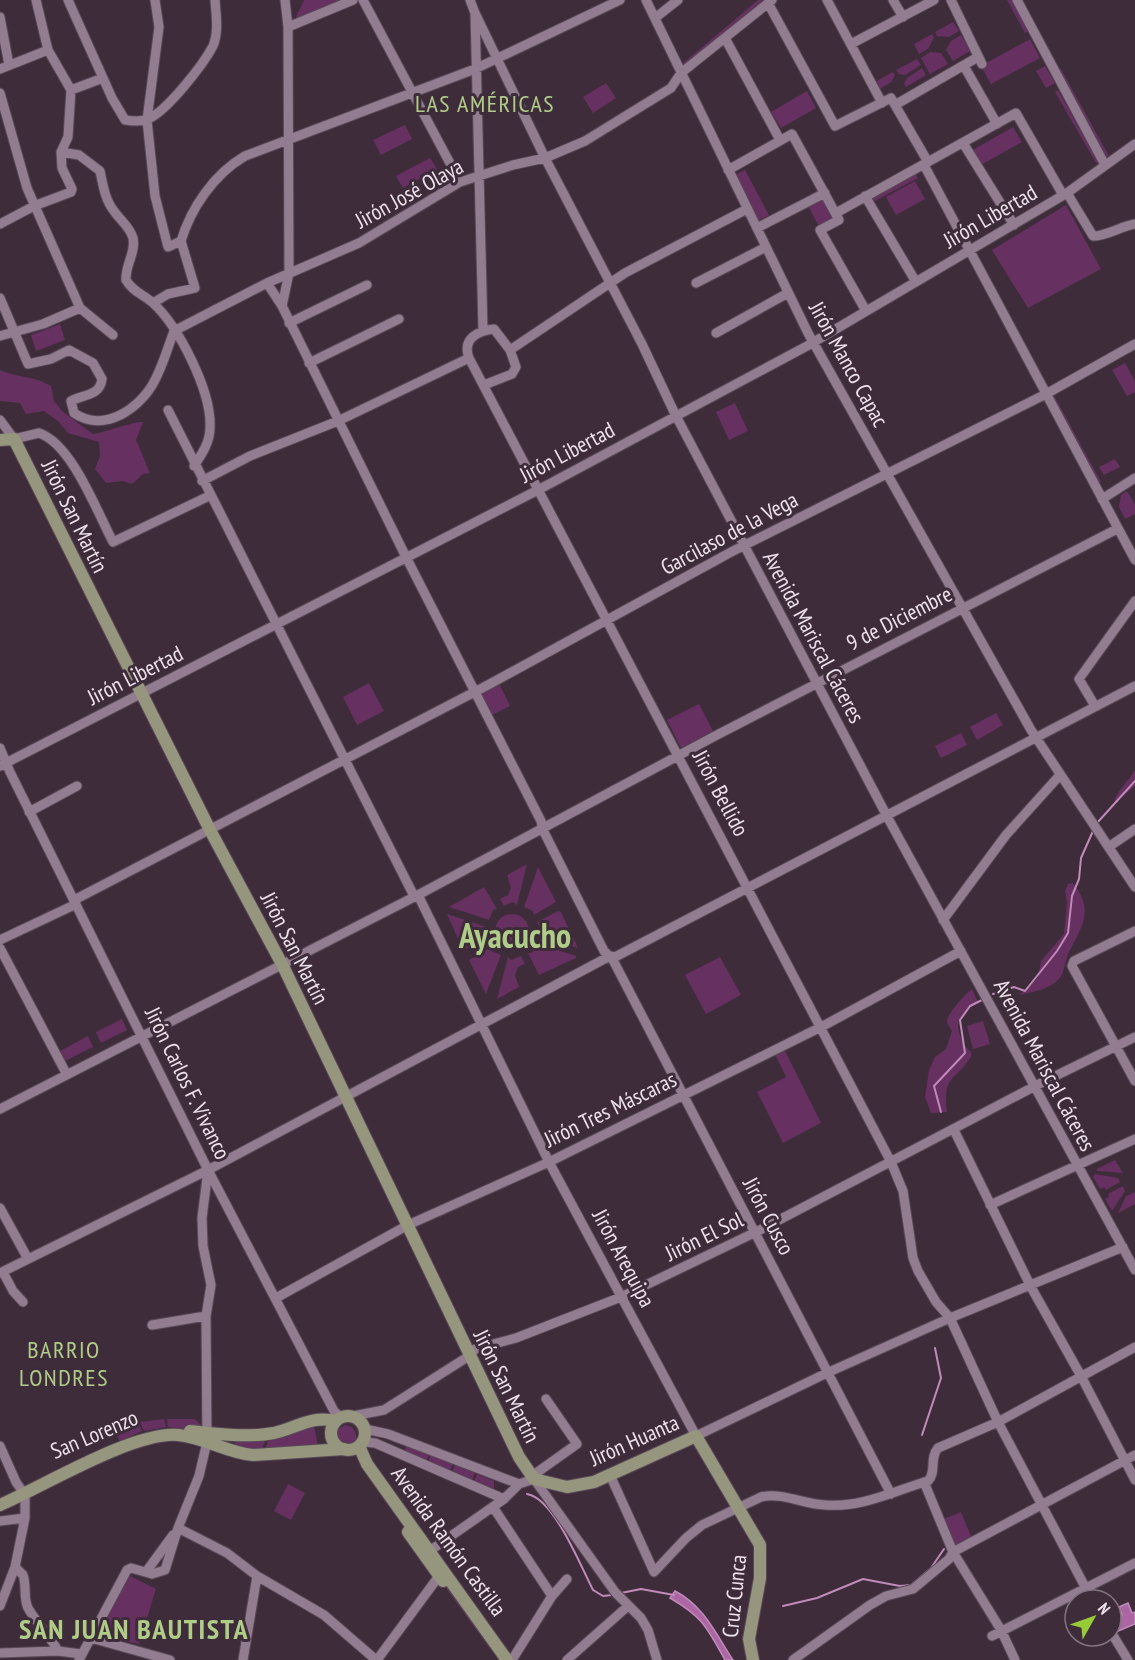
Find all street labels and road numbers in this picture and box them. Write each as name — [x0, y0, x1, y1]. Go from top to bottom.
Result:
street label: Jirón José Olaya — [349, 152, 468, 235]
street label: Jirón Libertad — [937, 178, 1042, 254]
street label: Jirón Manco Capac — [803, 296, 895, 432]
street label: Jirón Libertad — [514, 415, 619, 489]
street label: Jirón San Martín — [35, 454, 114, 577]
street label: Garcilaso de la Vega — [656, 485, 802, 581]
street label: Avenida Mariscal Cáceres — [757, 546, 871, 728]
street label: 9 de Diciembre — [841, 579, 957, 657]
street label: Jirón Libertad — [82, 639, 187, 711]
street label: Jirón Bellido — [686, 744, 755, 841]
street label: Jirón San Martín — [254, 886, 335, 1009]
street label: Avenida Mariscal Cáceres — [988, 974, 1102, 1156]
street label: Jirón Carlos F. Vivanco — [139, 1001, 237, 1164]
street label: Jirón Tres Máscaras — [538, 1065, 681, 1154]
street label: Jirón Cusco — [737, 1172, 801, 1260]
street label: Jirón Arequipa — [586, 1203, 661, 1312]
street label: Jirón El Sol — [660, 1205, 748, 1267]
street label: Jirón San Martín — [467, 1324, 546, 1447]
street label: San Lorenzo — [46, 1403, 142, 1465]
street label: Jirón Huanta — [584, 1408, 683, 1472]
street label: Avenida Ramón Castilla — [385, 1461, 513, 1621]
street label: Cruz Cunca — [716, 1553, 752, 1639]

